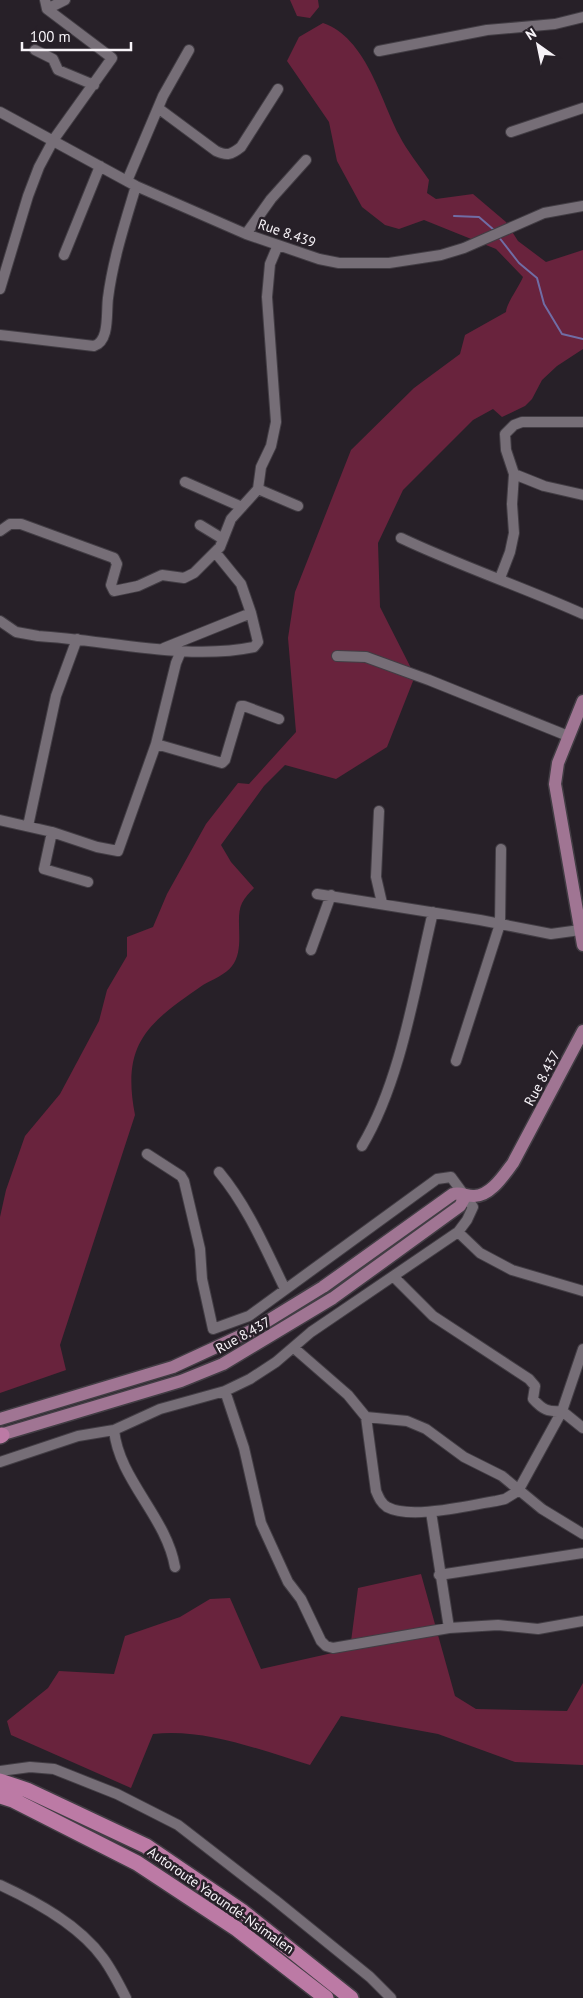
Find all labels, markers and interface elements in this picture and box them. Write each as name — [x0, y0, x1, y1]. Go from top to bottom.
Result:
scale bar — [22, 20, 131, 52]
north arrow — [513, 20, 563, 70]
text: N — [522, 24, 540, 44]
text: 100 m — [30, 27, 71, 46]
street label: Rue 8.439 — [256, 215, 318, 251]
street label: Rue 8.437 — [520, 1047, 564, 1109]
street label: Rue 8.437 — [212, 1313, 274, 1357]
street label: Autoroute Yaoundé-Nsimalen — [144, 1842, 298, 1958]

